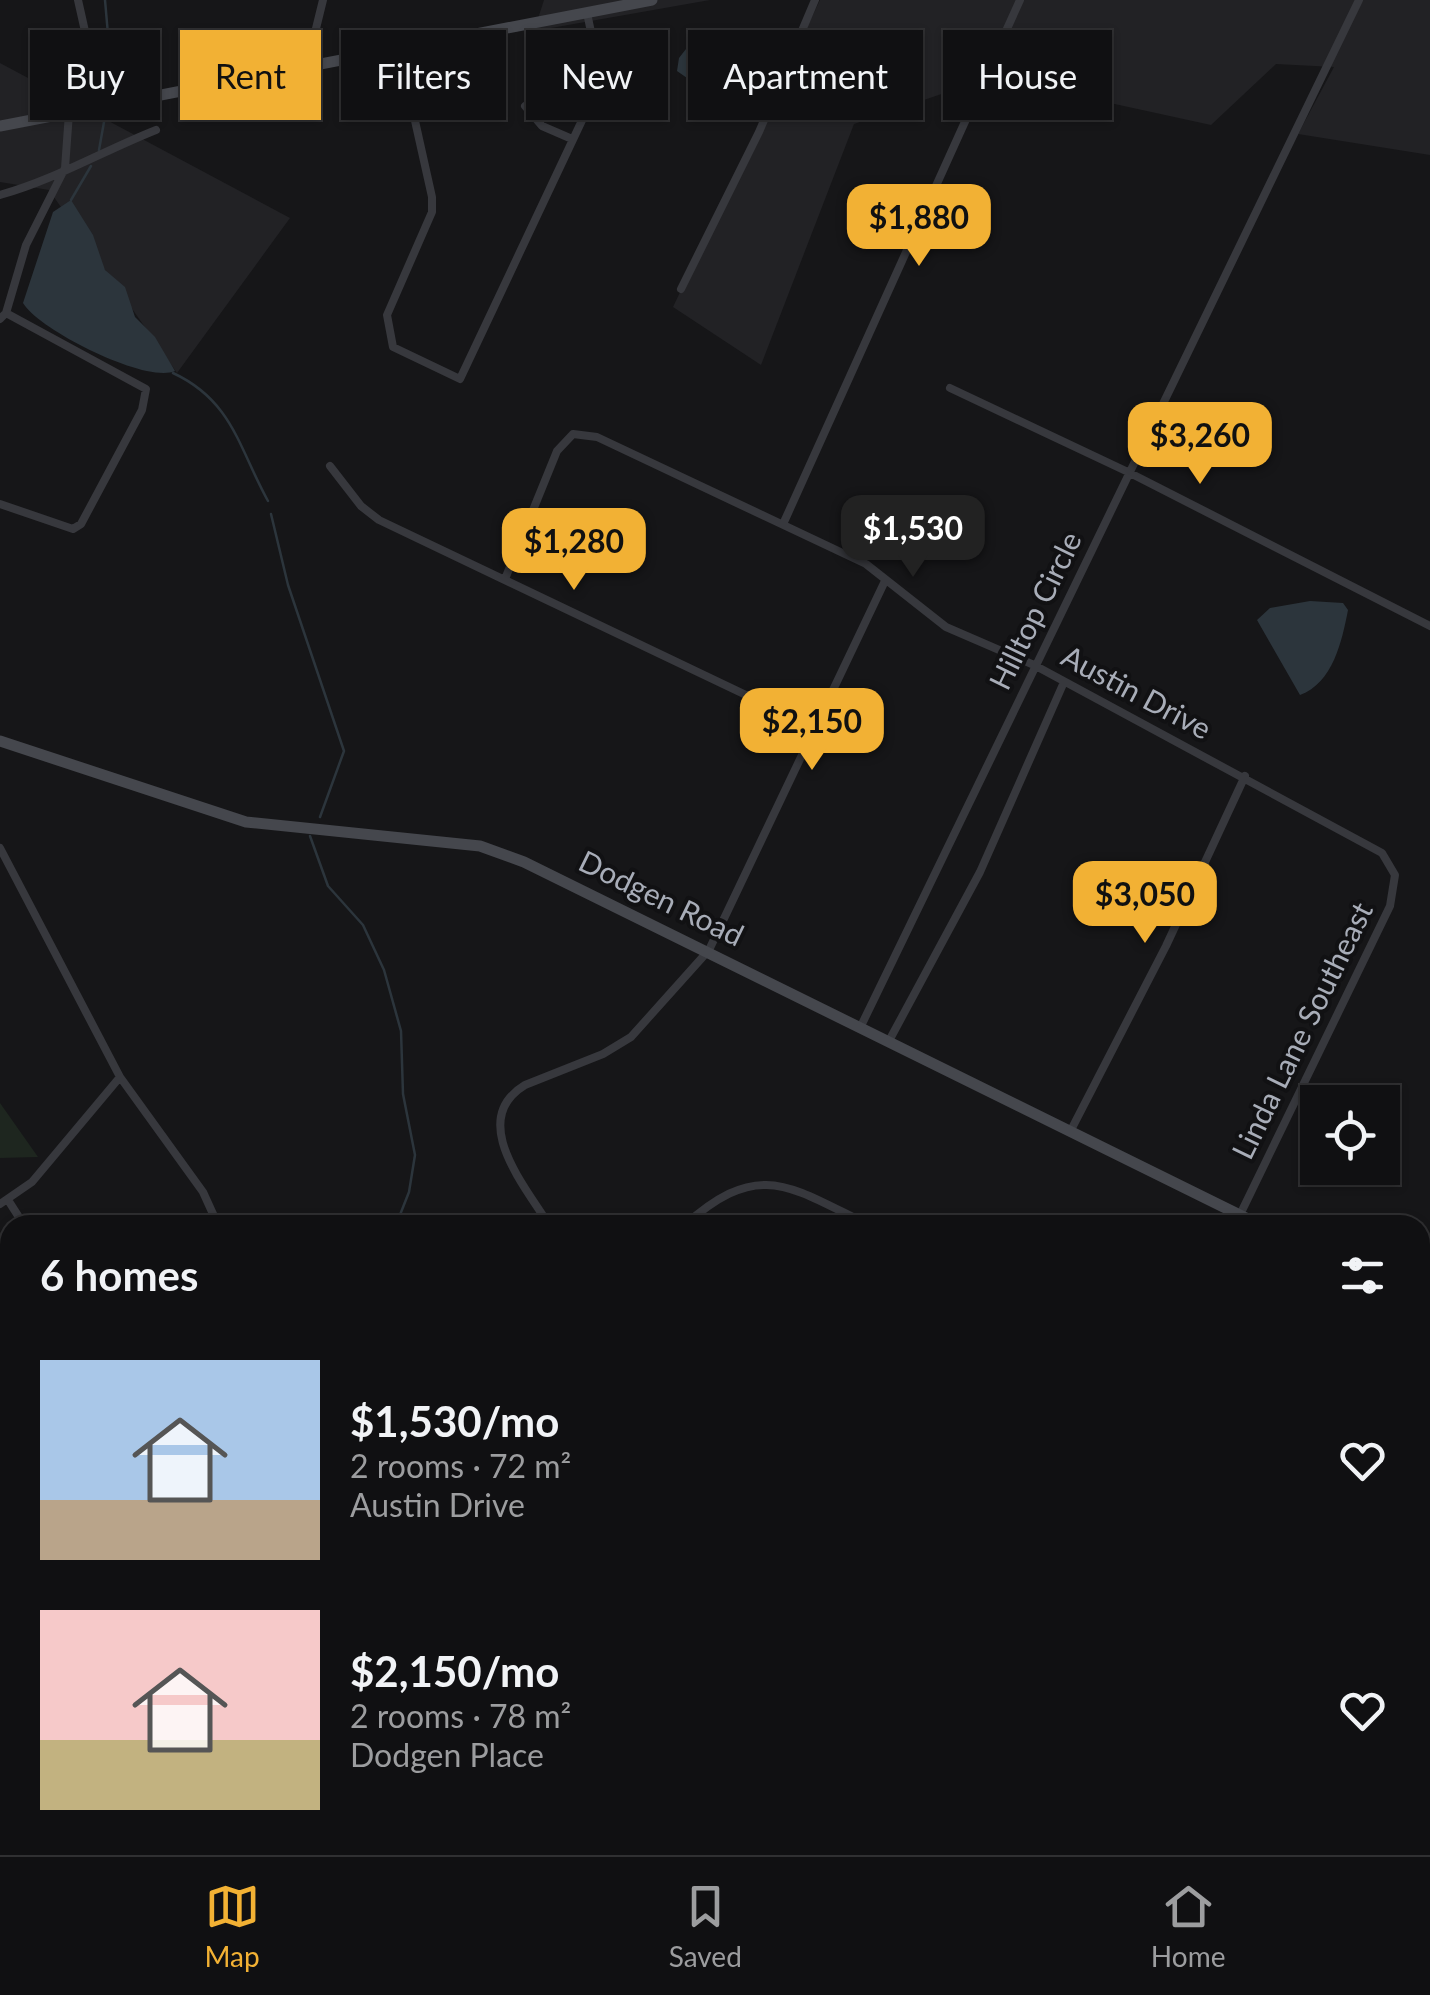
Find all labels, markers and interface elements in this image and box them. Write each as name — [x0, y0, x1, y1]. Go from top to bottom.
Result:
chip: Buy — [30, 30, 160, 120]
chip: Rent — [180, 30, 321, 120]
chip: Filters — [341, 30, 506, 120]
chip: New — [526, 30, 668, 120]
chip: Apartment — [688, 30, 923, 120]
chip: House — [943, 30, 1112, 120]
pin: $1,880 — [838, 184, 1000, 269]
text: $1,880 — [869, 197, 969, 236]
pin: $3,260 — [1119, 402, 1281, 487]
text: $3,260 — [1150, 415, 1250, 454]
pin: $1,530 — [832, 495, 994, 580]
pin: $1,280 — [493, 508, 655, 593]
text: $1,530 — [863, 508, 963, 547]
text: $1,280 — [524, 521, 624, 560]
street label: Hilltop Circle — [981, 525, 1088, 695]
street label: Austin Drive — [1056, 637, 1218, 746]
pin: $2,150 — [731, 688, 893, 773]
text: $2,150 — [762, 701, 862, 740]
street label: Dodgen Road — [574, 842, 750, 953]
pin: $3,050 — [1064, 861, 1226, 946]
text: $3,050 — [1095, 874, 1195, 913]
street label: Linda Lane Southeast — [1223, 896, 1379, 1164]
map controls — [1300, 1085, 1400, 1185]
button: locate — [1300, 1085, 1400, 1185]
icon: filters — [1335, 1248, 1390, 1303]
text: 6 homes — [40, 1250, 198, 1300]
text: $1,530/mo — [350, 1396, 559, 1446]
icon: home — [120, 1400, 240, 1520]
icon: heart — [1335, 1433, 1390, 1488]
text: 2 rooms · 72 m² — [350, 1446, 571, 1485]
text: Austin Drive — [350, 1485, 525, 1524]
text: $2,150/mo — [350, 1646, 559, 1696]
icon: home — [120, 1650, 240, 1770]
icon: heart — [1335, 1683, 1390, 1738]
text: 2 rooms · 78 m² — [350, 1696, 571, 1735]
text: Dodgen Place — [350, 1735, 544, 1774]
tab: Map — [205, 1879, 260, 1973]
tab: Saved — [669, 1879, 742, 1973]
tab: Home — [1151, 1879, 1225, 1973]

